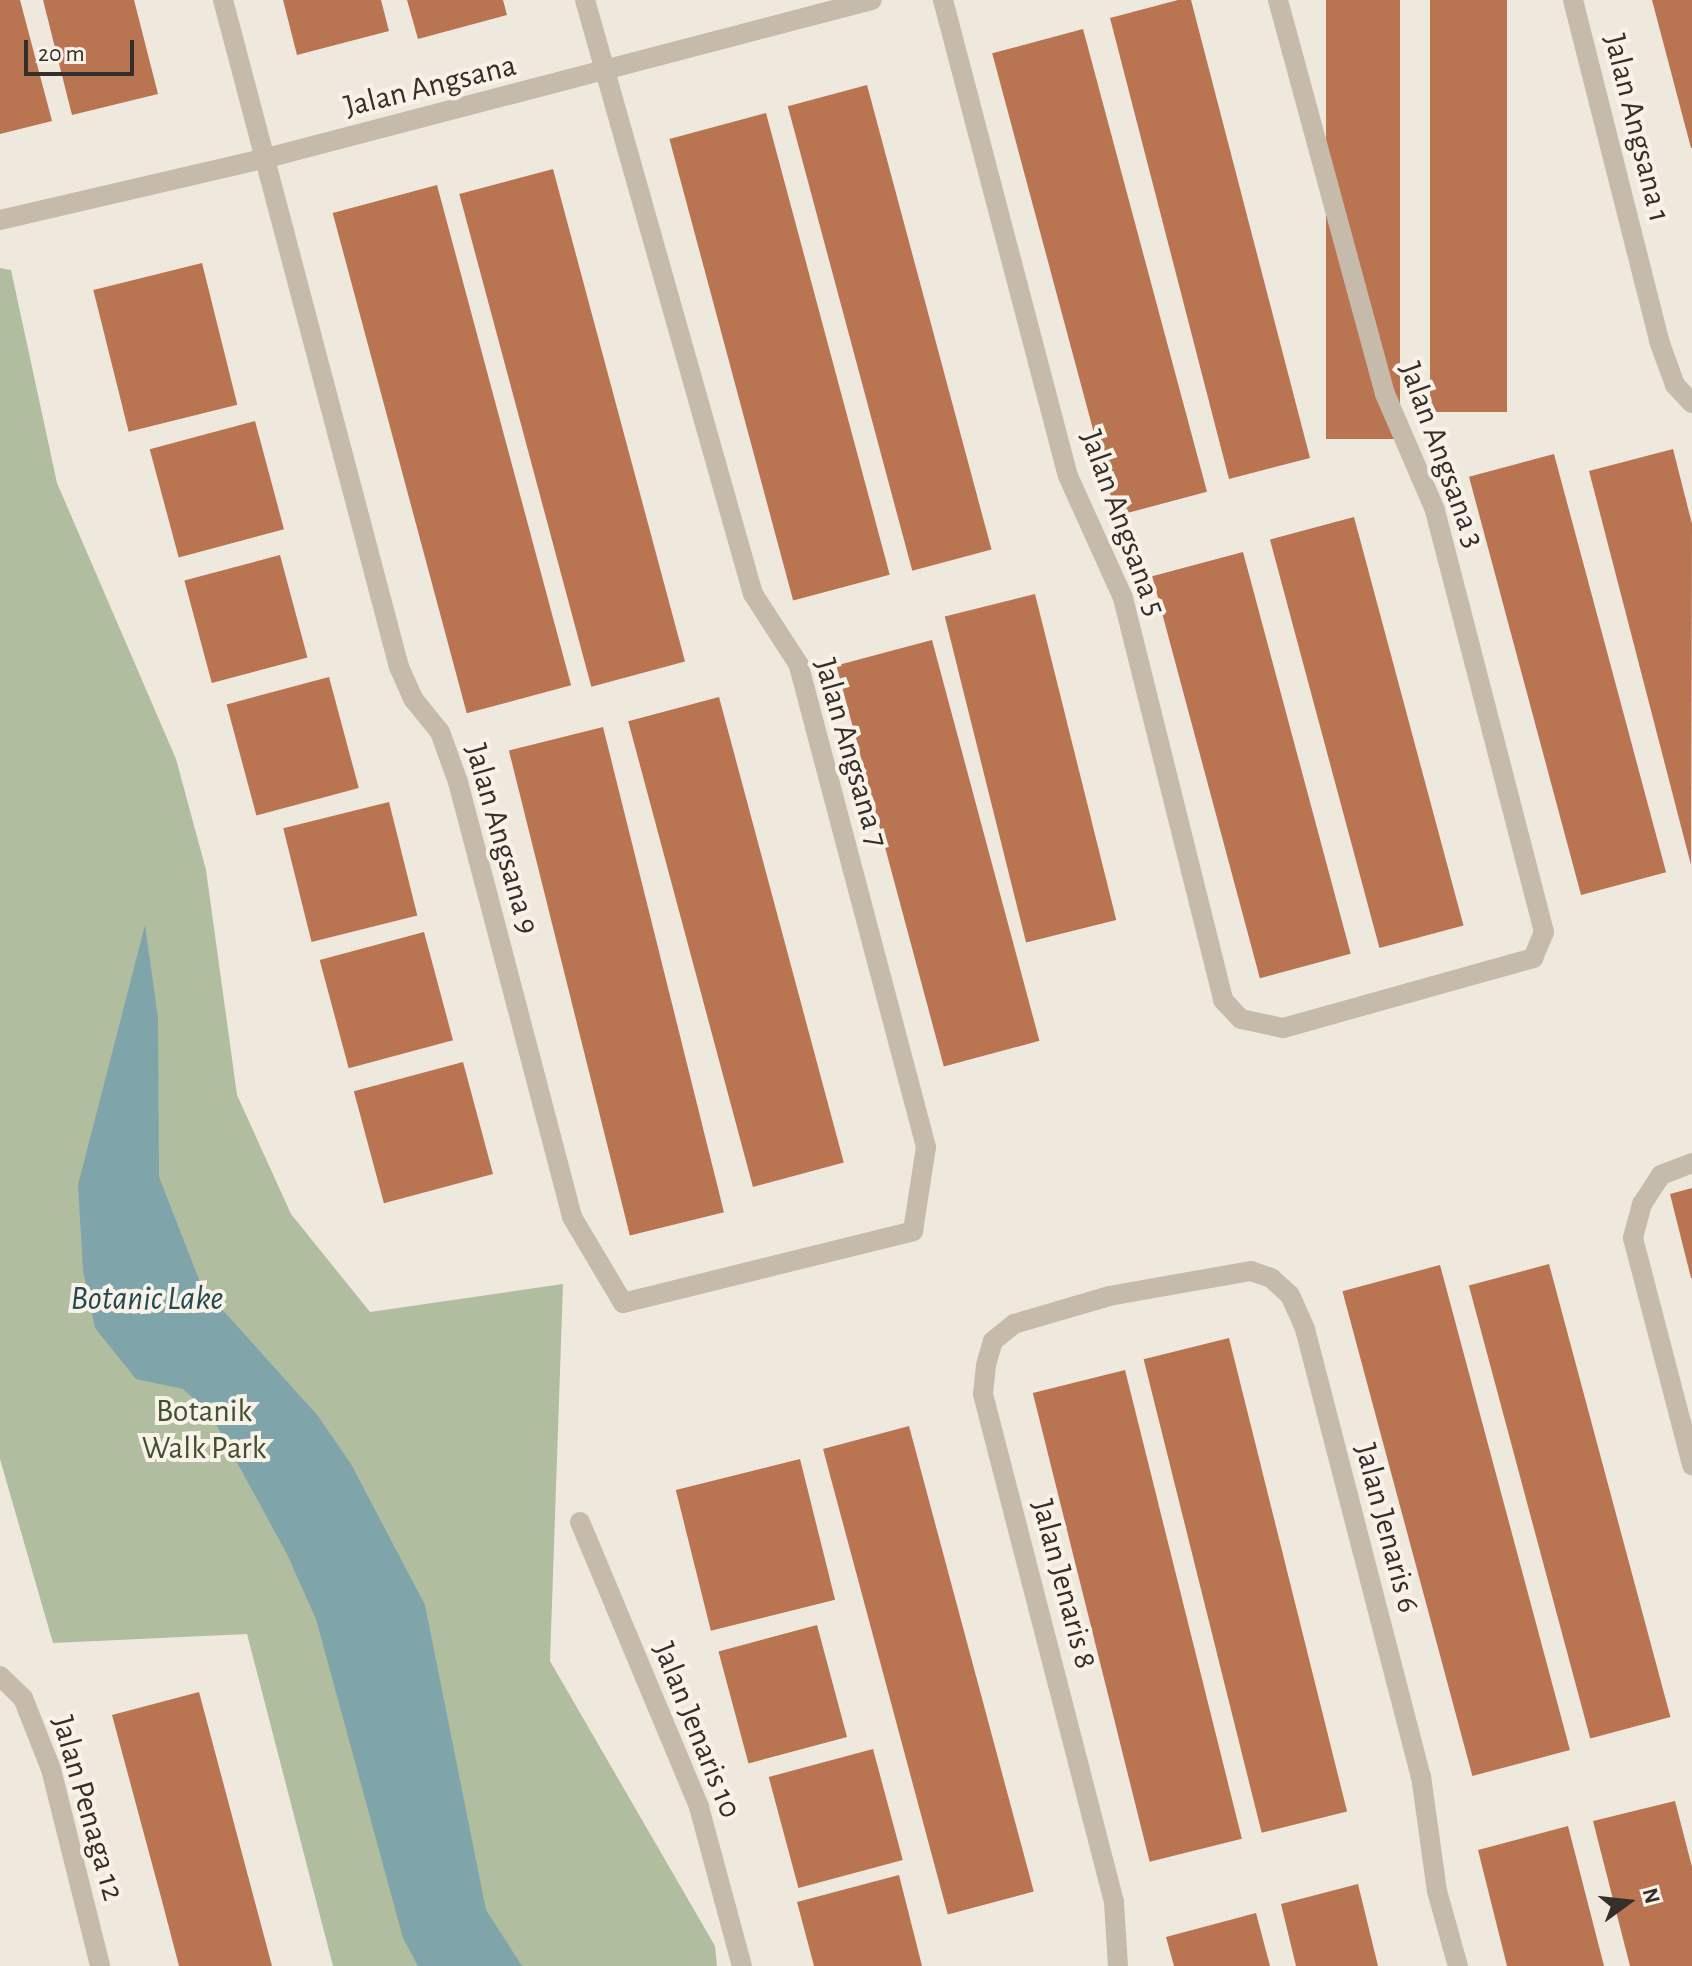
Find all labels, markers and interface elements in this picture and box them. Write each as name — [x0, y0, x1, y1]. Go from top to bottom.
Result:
scale bar — [28, 24, 138, 74]
street label: Jalan Angsana 1 — [1595, 30, 1679, 226]
text: 20 m — [38, 42, 85, 66]
street label: Jalan Angsana — [340, 46, 520, 126]
street label: Jalan Angsana 3 — [1391, 357, 1493, 553]
street label: Jalan Angsana 5 — [1072, 425, 1174, 621]
street label: Jalan Angsana 7 — [806, 654, 896, 852]
street label: Jalan Angsana 9 — [456, 739, 548, 939]
water label: Botanic Lake — [71, 1280, 223, 1320]
park label: Botanik Walk Park — [142, 1393, 266, 1468]
street label: Jalan Jenaris 6 — [1346, 1439, 1428, 1617]
street label: Jalan Jenaris 8 — [1023, 1495, 1105, 1673]
street label: Jalan Jenaris 10 — [644, 1636, 750, 1824]
street label: Jalan Penaga 12 — [43, 1711, 133, 1905]
north arrow — [1588, 1862, 1668, 1942]
text: N — [1639, 1886, 1664, 1906]

